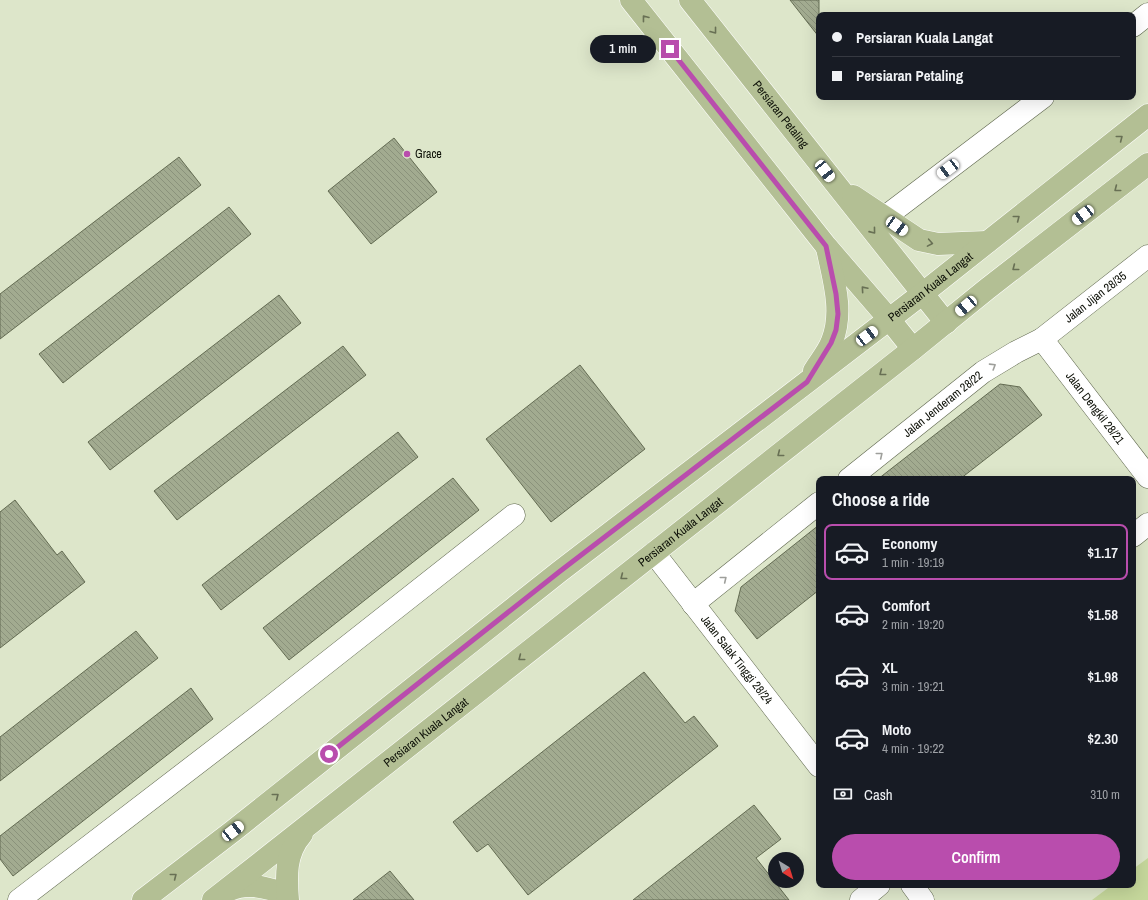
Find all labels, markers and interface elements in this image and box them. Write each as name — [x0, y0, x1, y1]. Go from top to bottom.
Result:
one-way arrow — [643, 15, 650, 22]
one-way arrow — [709, 26, 716, 33]
text: Persiaran Kuala Langat — [856, 27, 993, 48]
callout: 1 min — [590, 35, 656, 63]
text: 1 min — [609, 40, 637, 57]
route end — [661, 40, 679, 58]
text: Persiaran Petaling — [856, 65, 963, 86]
street label: Persiaran Petaling — [749, 77, 813, 152]
one-way arrow — [1115, 135, 1122, 142]
place label: Grace — [415, 146, 442, 162]
marker: Grace — [402, 149, 412, 159]
car — [935, 157, 961, 181]
car — [813, 158, 837, 184]
one-way arrow — [1115, 184, 1122, 191]
car — [1070, 203, 1096, 227]
car — [884, 214, 910, 238]
one-way arrow — [1013, 216, 1020, 223]
one-way arrow — [868, 227, 875, 234]
one-way arrow — [927, 238, 934, 247]
street label: Persiaran Kuala Langat — [885, 249, 976, 325]
one-way arrow — [1012, 263, 1019, 270]
street label: Jalan Jijan 28/35 — [1061, 268, 1130, 326]
one-way arrow — [861, 286, 868, 294]
car — [953, 294, 979, 318]
car — [854, 324, 880, 348]
one-way arrow — [989, 363, 996, 371]
street label: Jalan Jenderam 28/22 — [900, 367, 986, 441]
one-way arrow — [880, 369, 887, 376]
street label: Jalan Dengkil 28/21 — [1062, 369, 1128, 448]
one-way arrow — [778, 449, 785, 456]
one-way arrow — [875, 452, 882, 459]
text: Choose a ride — [832, 487, 930, 512]
street label: Persiaran Kuala Langat — [635, 493, 726, 570]
text: Economy — [882, 533, 937, 554]
icon: car — [834, 534, 870, 570]
text: $1.17 — [1087, 542, 1118, 563]
text: 1 min · 19:19 — [882, 554, 944, 571]
one-way arrow — [620, 573, 627, 580]
one-way arrow — [719, 577, 726, 584]
text: Comfort — [882, 595, 930, 616]
icon: car — [834, 596, 870, 632]
text: $1.58 — [1087, 604, 1118, 625]
street label: Jalan Salak Tinggi 28/24 — [697, 612, 777, 708]
text: 2 min · 19:20 — [882, 616, 944, 633]
one-way arrow — [518, 653, 525, 660]
text: XL — [882, 657, 898, 678]
icon: car — [834, 658, 870, 694]
text: $1.98 — [1087, 666, 1118, 687]
text: 3 min · 19:21 — [882, 678, 944, 695]
street label: Persiaran Kuala Langat — [380, 694, 472, 771]
text: Moto — [882, 719, 911, 740]
icon: car — [834, 720, 870, 756]
text: $2.30 — [1087, 728, 1118, 749]
text: 4 min · 19:22 — [882, 740, 944, 757]
route start — [320, 745, 338, 763]
icon: cash — [832, 783, 854, 805]
text: Cash — [864, 784, 893, 805]
text: 310 m — [1090, 786, 1120, 803]
one-way arrow — [272, 794, 279, 801]
car — [220, 819, 246, 843]
button: Confirm — [832, 834, 1120, 880]
north arrow — [768, 852, 804, 888]
map controls — [768, 852, 804, 888]
one-way arrow — [169, 874, 176, 881]

